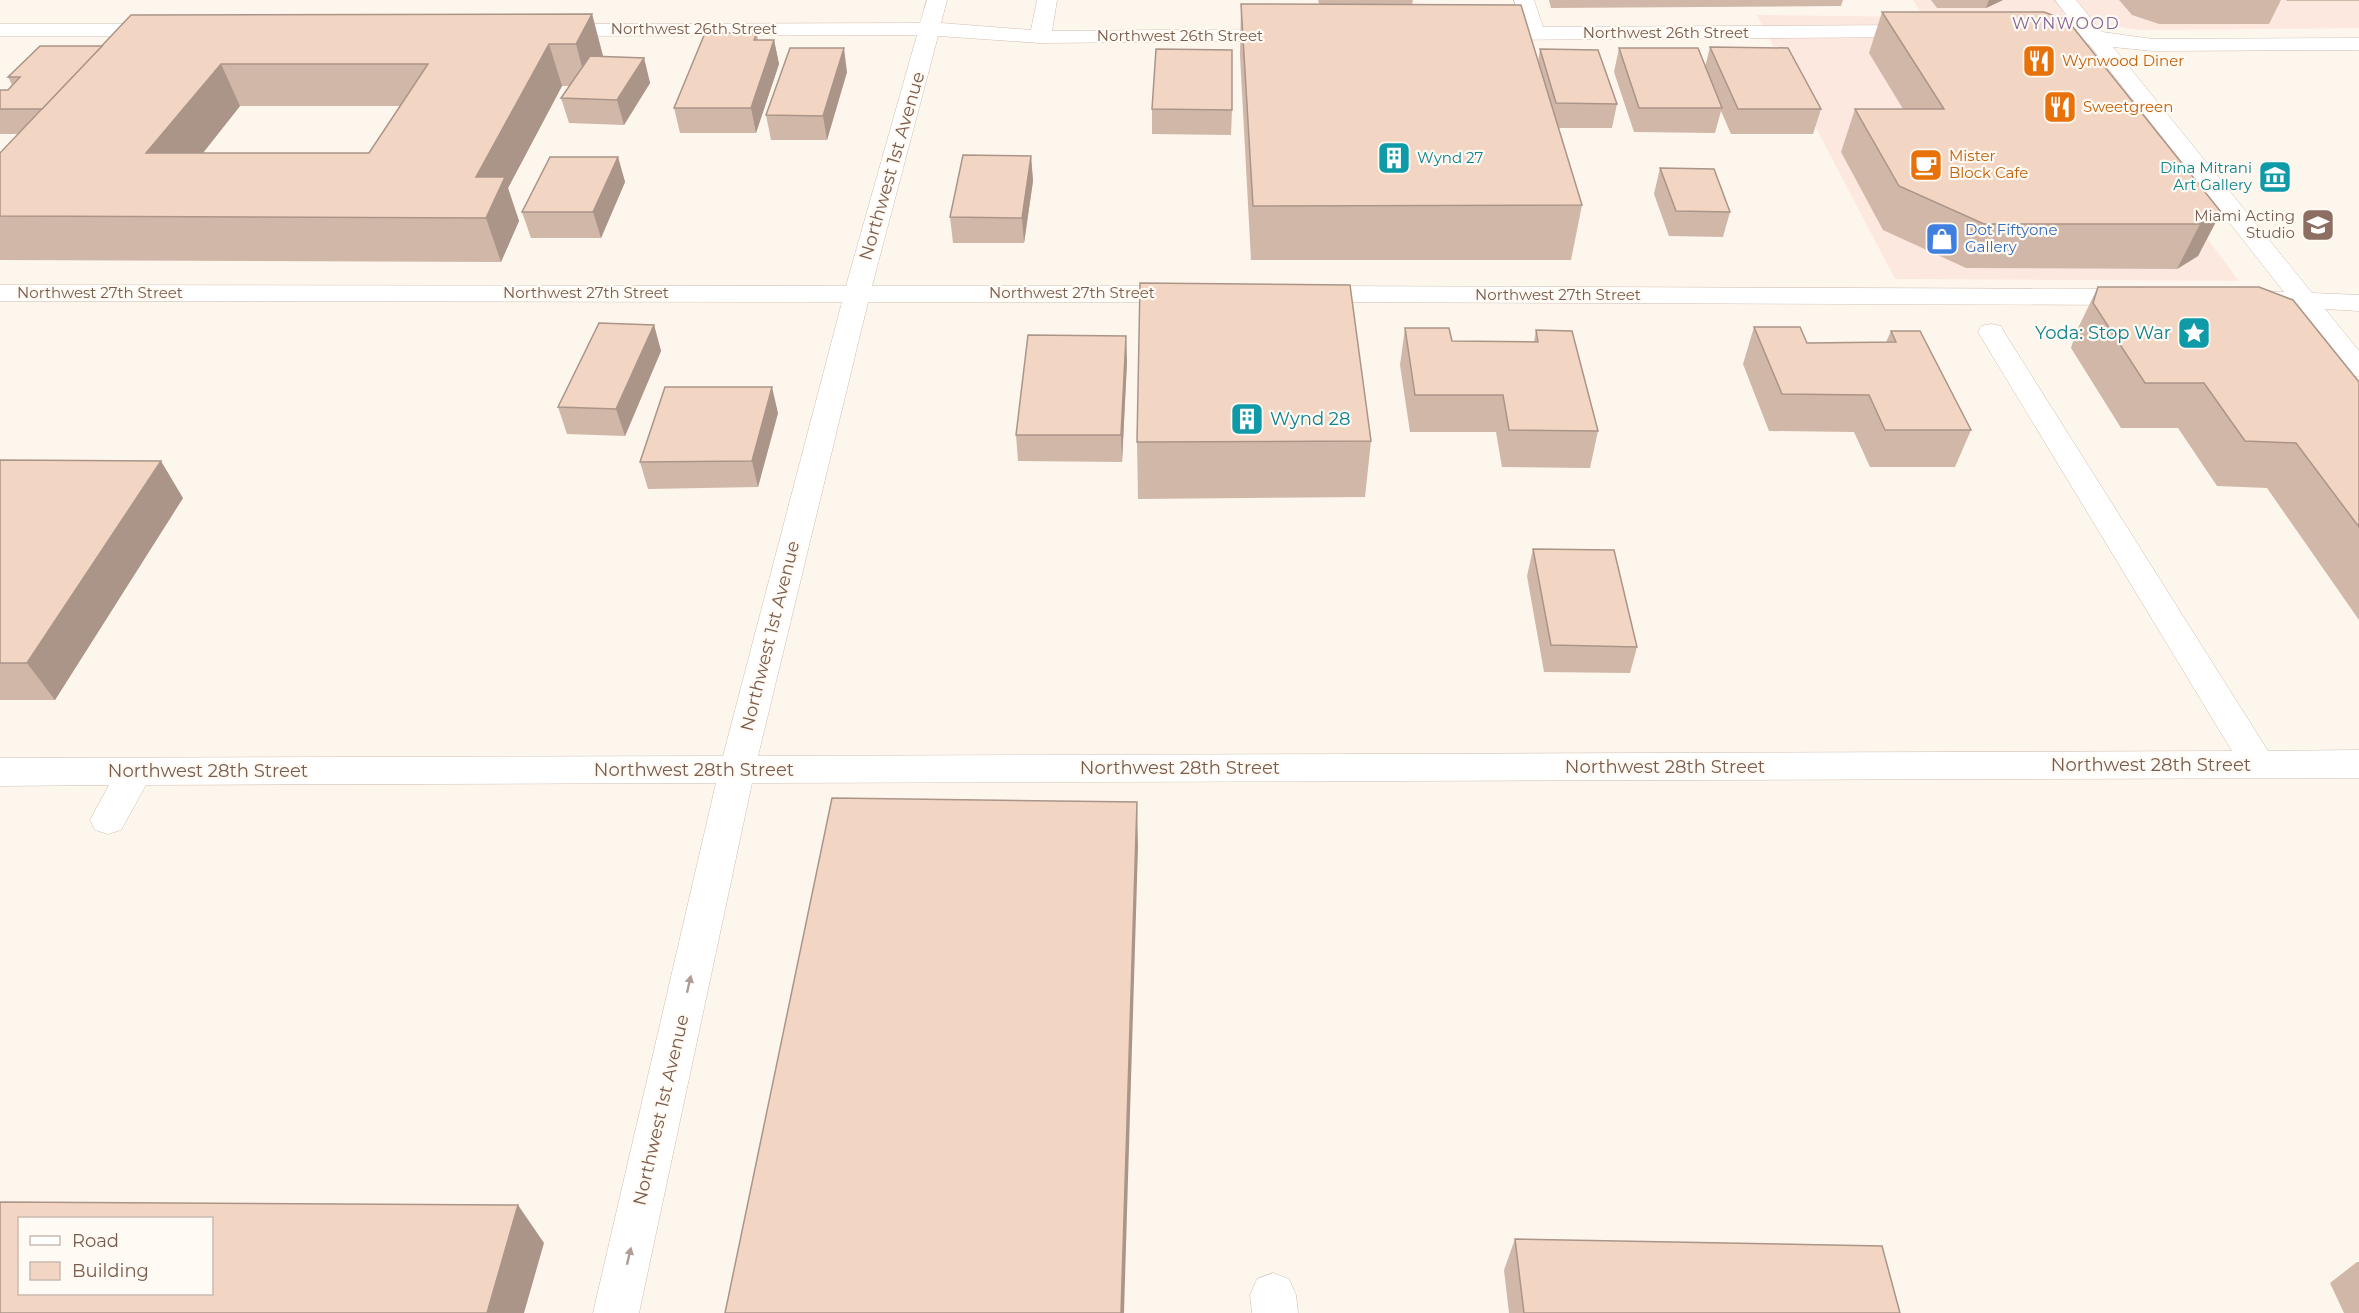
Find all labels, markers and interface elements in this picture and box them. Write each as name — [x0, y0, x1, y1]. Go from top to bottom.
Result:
district label: WYNWOOD — [2012, 14, 2120, 33]
street label: Northwest 26th Street — [611, 19, 777, 38]
street label: Northwest 26th Street — [1583, 23, 1749, 42]
street label: Northwest 26th Street — [1097, 26, 1263, 45]
restaurant icon: Wynwood Diner — [2021, 43, 2057, 79]
place label: Wynwood Diner — [2062, 51, 2184, 70]
street label: Northwest 1st Avenue — [855, 69, 930, 263]
restaurant icon: Sweetgreen — [2042, 89, 2078, 125]
place label: Sweetgreen — [2083, 97, 2173, 116]
building icon: Wynd 27 — [1376, 140, 1412, 176]
place label: Mister Block Cafe — [1949, 146, 2028, 182]
cafe icon: Mister Block Cafe — [1908, 147, 1944, 183]
place label: Wynd 27 — [1417, 148, 1484, 167]
place label: Dina Mitrani Art Gallery — [2160, 158, 2253, 194]
museum icon: Dina Mitrani Art Gallery — [2257, 159, 2293, 195]
place label: Miami Acting Studio — [2194, 206, 2295, 242]
school or university icon: Miami Acting Studio — [2300, 207, 2336, 243]
place label: Dot Fiftyone Gallery — [1965, 220, 2058, 256]
shop icon: Dot Fiftyone Gallery — [1924, 221, 1960, 257]
street label: Northwest 27th Street — [17, 283, 183, 302]
street label: Northwest 27th Street — [503, 283, 669, 302]
street label: Northwest 27th Street — [989, 283, 1155, 302]
street label: Northwest 27th Street — [1475, 285, 1641, 304]
place icon: Yoda: Stop War — [2176, 315, 2212, 351]
place label: Yoda: Stop War — [2035, 322, 2171, 344]
building icon: Wynd 28 — [1229, 401, 1265, 437]
place label: Wynd 28 — [1270, 408, 1351, 430]
street label: Northwest 1st Avenue — [736, 539, 804, 733]
street label: Northwest 28th Street — [2051, 754, 2251, 776]
street label: Northwest 28th Street — [1565, 756, 1765, 778]
street label: Northwest 28th Street — [1080, 757, 1280, 779]
street label: Northwest 28th Street — [594, 759, 794, 781]
street label: Northwest 28th Street — [108, 760, 308, 782]
one-way arrow — [685, 974, 695, 993]
street label: Northwest 1st Avenue — [628, 1012, 694, 1208]
legend — [18, 1217, 213, 1295]
text: Road — [72, 1230, 119, 1252]
one-way arrow — [625, 1246, 634, 1265]
text: Building — [72, 1260, 149, 1282]

